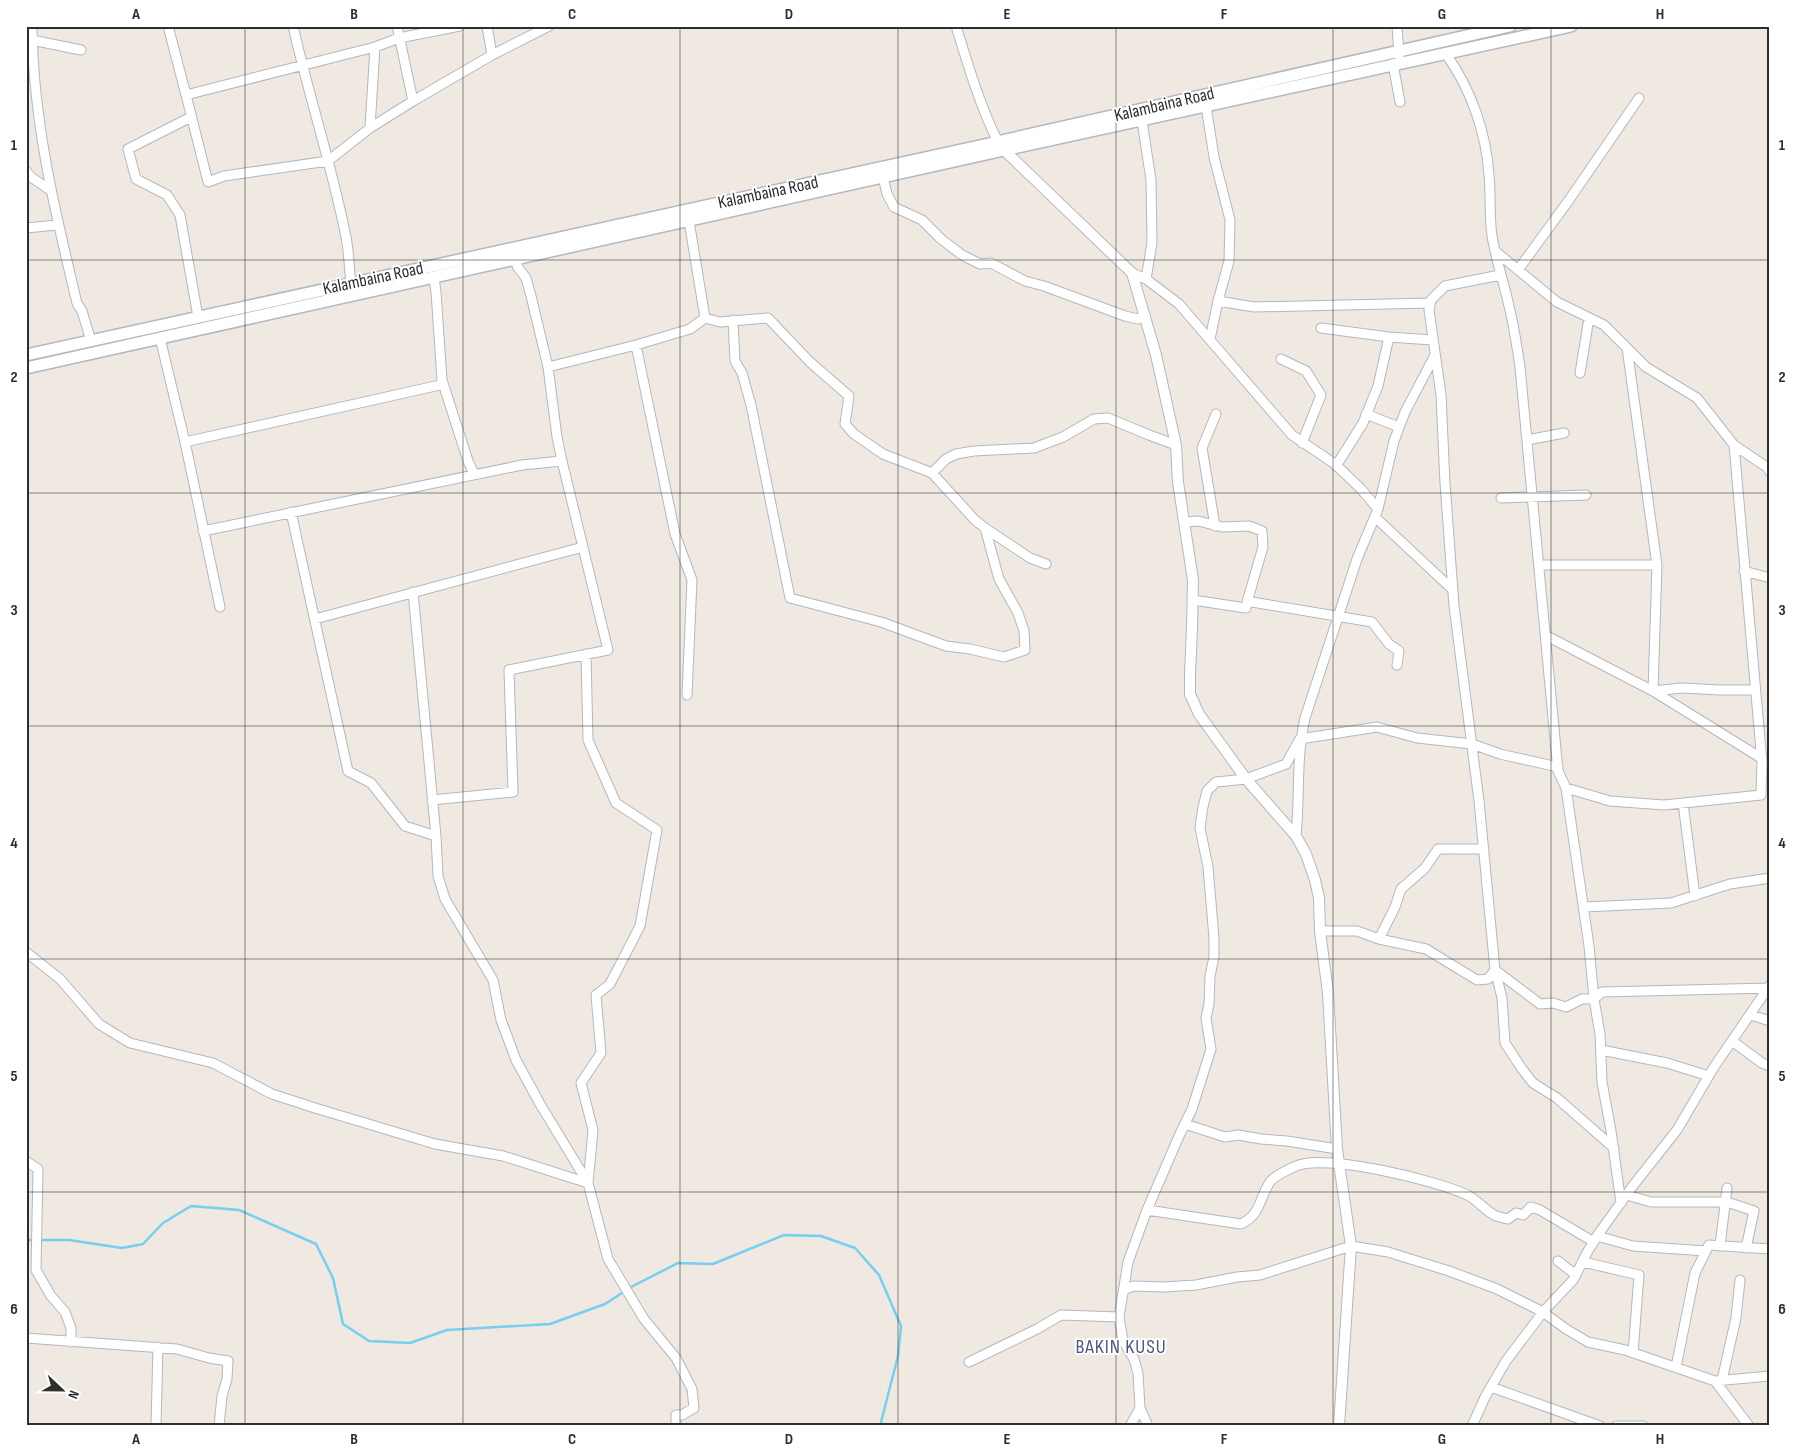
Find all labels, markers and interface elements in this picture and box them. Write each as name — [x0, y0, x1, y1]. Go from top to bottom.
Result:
text: A — [131, 5, 140, 24]
text: B — [350, 5, 358, 24]
text: C — [568, 5, 576, 24]
text: D — [785, 5, 793, 24]
text: E — [1004, 5, 1011, 24]
text: F — [1221, 5, 1228, 24]
text: G — [1438, 5, 1446, 24]
text: H — [1656, 5, 1664, 24]
street label: Kalambaina Road — [1112, 83, 1216, 126]
text: 1 — [11, 136, 18, 155]
text: 1 — [1779, 136, 1786, 155]
street label: Kalambaina Road — [716, 172, 820, 213]
street label: Kalambaina Road — [321, 258, 425, 299]
text: 2 — [10, 368, 18, 387]
text: 2 — [1778, 368, 1786, 387]
text: 3 — [10, 601, 18, 620]
text: 3 — [1778, 601, 1786, 620]
text: 4 — [10, 834, 18, 853]
text: 4 — [1778, 834, 1786, 853]
text: 5 — [10, 1067, 18, 1086]
text: 5 — [1778, 1067, 1786, 1086]
text: 6 — [10, 1300, 18, 1319]
text: 6 — [1778, 1300, 1786, 1319]
district label: BAKIN KUSU — [1075, 1335, 1167, 1359]
north arrow — [38, 1364, 88, 1414]
text: N — [64, 1388, 83, 1401]
text: A — [131, 1430, 140, 1449]
text: B — [350, 1430, 358, 1449]
text: C — [568, 1430, 576, 1449]
text: D — [785, 1430, 793, 1449]
text: E — [1004, 1430, 1011, 1449]
text: F — [1221, 1430, 1228, 1449]
text: G — [1438, 1430, 1446, 1449]
text: H — [1656, 1430, 1664, 1449]

